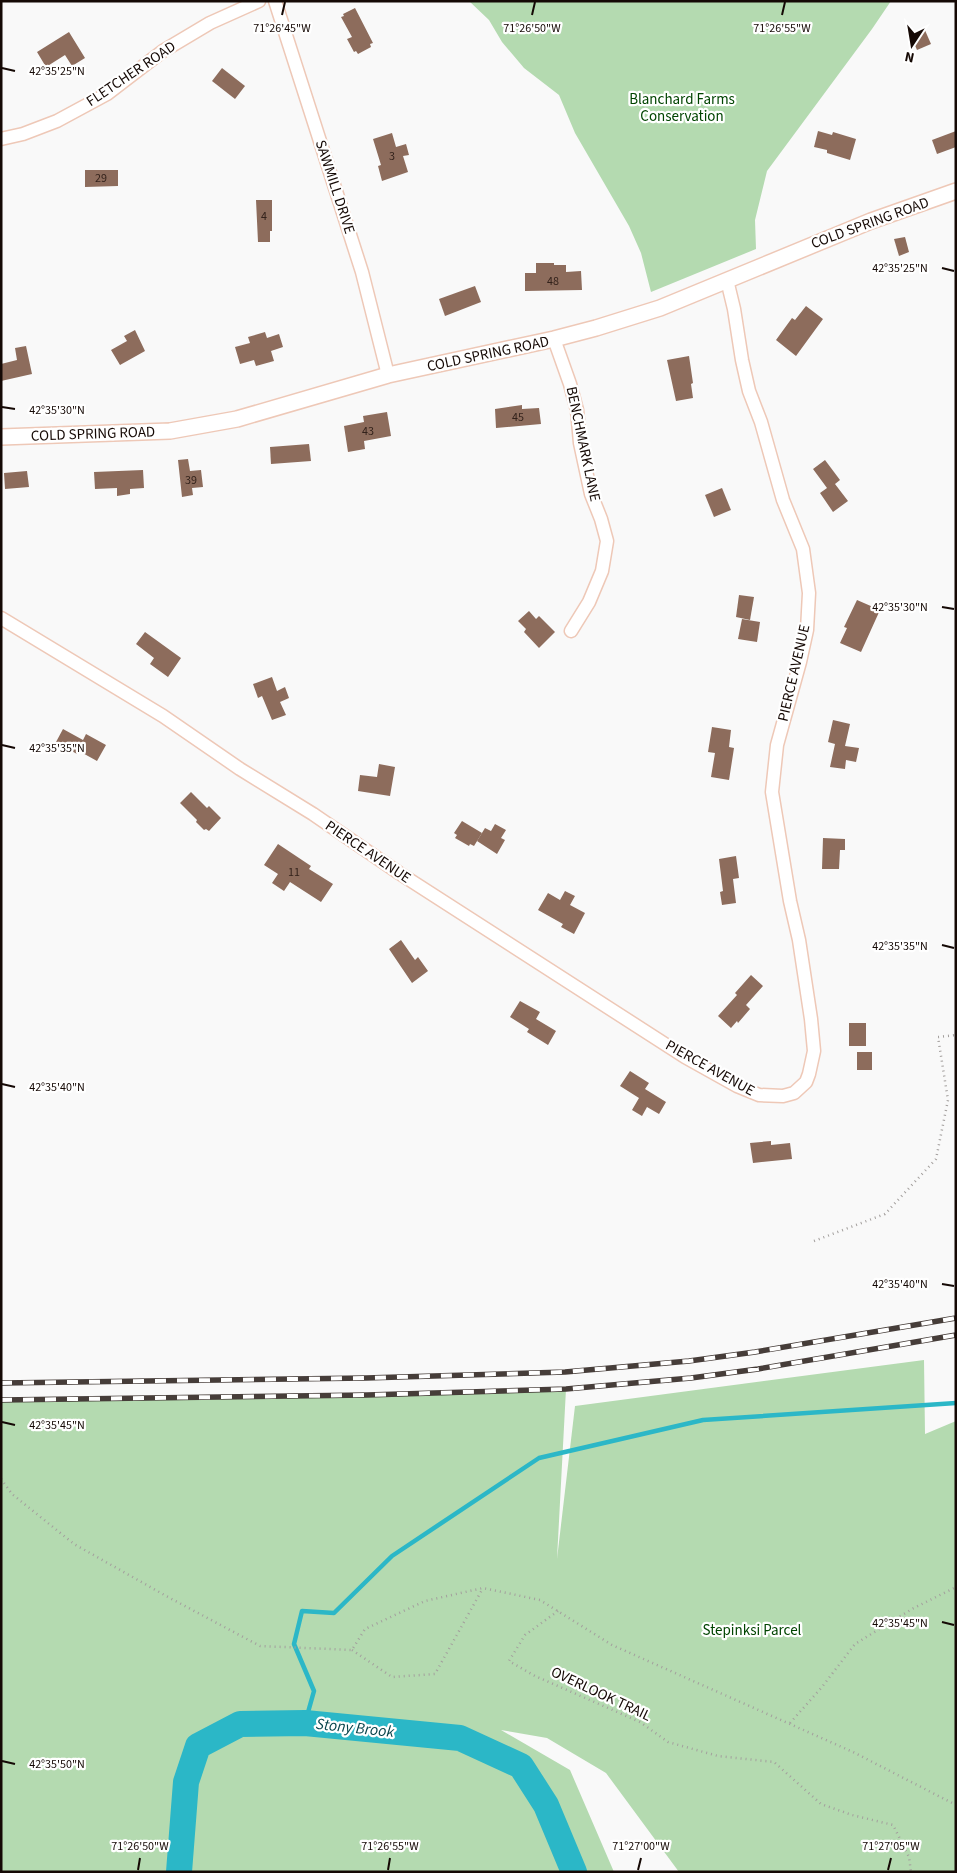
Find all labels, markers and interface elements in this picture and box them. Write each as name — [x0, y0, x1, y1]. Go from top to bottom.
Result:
text: 71°26'45"W — [253, 20, 311, 37]
text: 71°26'50"W — [503, 20, 561, 37]
text: 71°26'55"W — [753, 20, 811, 37]
north arrow — [887, 20, 937, 70]
street label: FLETCHER ROAD — [82, 36, 180, 112]
text: N — [903, 46, 916, 67]
text: 42°35'25"N — [29, 63, 85, 80]
park label: Blanchard Farms Conservation — [629, 89, 735, 127]
street label: SAWMILL DRIVE — [310, 137, 360, 237]
house number: 3 — [389, 148, 395, 165]
house number: 29 — [95, 170, 107, 187]
street label: COLD SPRING ROAD — [808, 192, 932, 254]
house number: 4 — [261, 208, 267, 225]
text: 42°35'25"N — [872, 260, 928, 277]
house number: 48 — [547, 273, 559, 290]
street label: COLD SPRING ROAD — [425, 331, 551, 377]
street label: BENCHMARK LANE — [561, 385, 605, 504]
text: 42°35'30"N — [29, 402, 85, 419]
house number: 45 — [512, 409, 524, 426]
street label: COLD SPRING ROAD — [31, 421, 155, 447]
house number: 43 — [362, 423, 374, 440]
house number: 39 — [185, 472, 197, 489]
text: 42°35'30"N — [872, 599, 928, 616]
street label: PIERCE AVENUE — [773, 622, 815, 724]
text: 42°35'35"N — [29, 740, 85, 757]
street label: PIERCE AVENUE — [321, 816, 415, 888]
house number: 11 — [288, 864, 300, 881]
text: 42°35'35"N — [872, 938, 928, 955]
street label: PIERCE AVENUE — [662, 1035, 759, 1101]
text: 42°35'40"N — [29, 1079, 85, 1096]
text: 42°35'40"N — [872, 1276, 928, 1293]
text: 42°35'45"N — [29, 1417, 85, 1434]
text: 42°35'45"N — [872, 1615, 928, 1632]
park label: Stepinksi Parcel — [703, 1620, 802, 1641]
street label: OVERLOOK TRAIL — [547, 1662, 655, 1726]
water label: Stony Brook — [315, 1713, 396, 1743]
text: 42°35'50"N — [29, 1756, 85, 1773]
text: 71°26'50"W — [111, 1838, 169, 1855]
text: 71°26'55"W — [361, 1838, 419, 1855]
text: 71°27'00"W — [612, 1838, 670, 1855]
text: 71°27'05"W — [862, 1838, 920, 1855]

